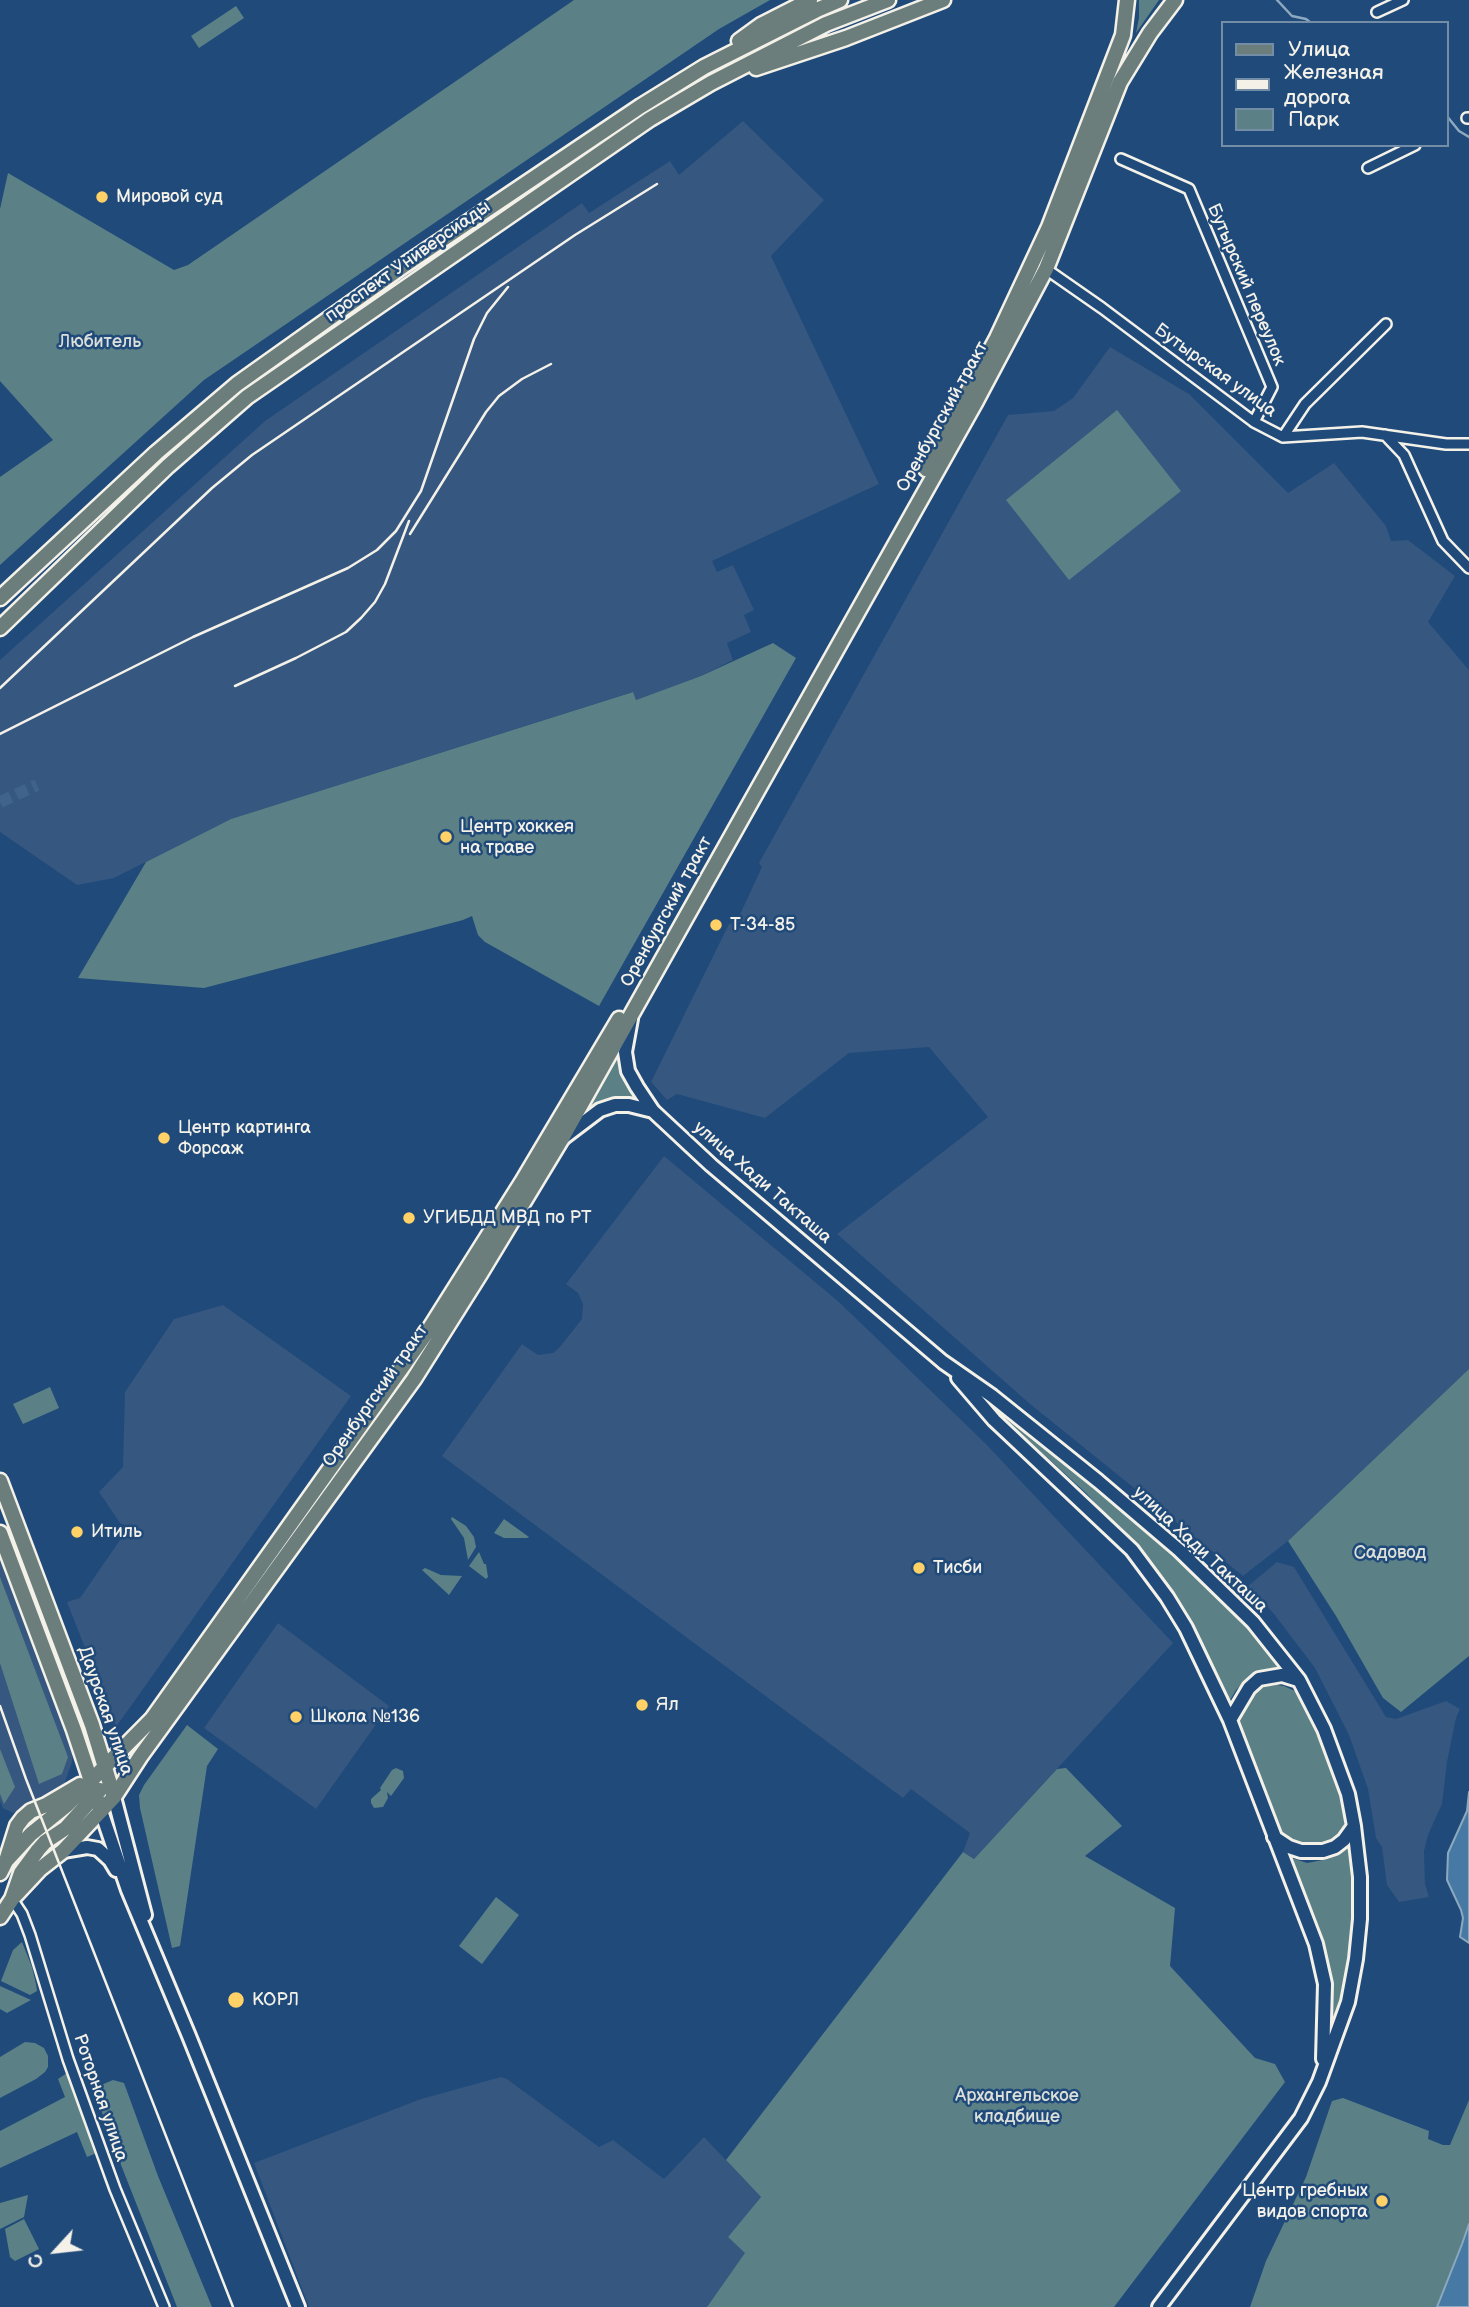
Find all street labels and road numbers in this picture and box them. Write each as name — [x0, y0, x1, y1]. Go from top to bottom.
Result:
street label: проспект Универсиады — [321, 197, 495, 327]
street label: Бутырский переулок — [1202, 201, 1290, 369]
street label: Бутырская улица — [1150, 319, 1280, 423]
street label: Оренбургский тракт — [893, 338, 993, 496]
street label: Оренбургский тракт — [617, 833, 717, 991]
street label: улица Хади Такташа — [689, 1117, 835, 1249]
street label: Оренбургский тракт — [319, 1321, 433, 1471]
street label: улица Хади Такташа — [1128, 1482, 1272, 1618]
street label: Даурская улица — [73, 1644, 137, 1778]
street label: Роторная улица — [68, 2031, 132, 2165]

